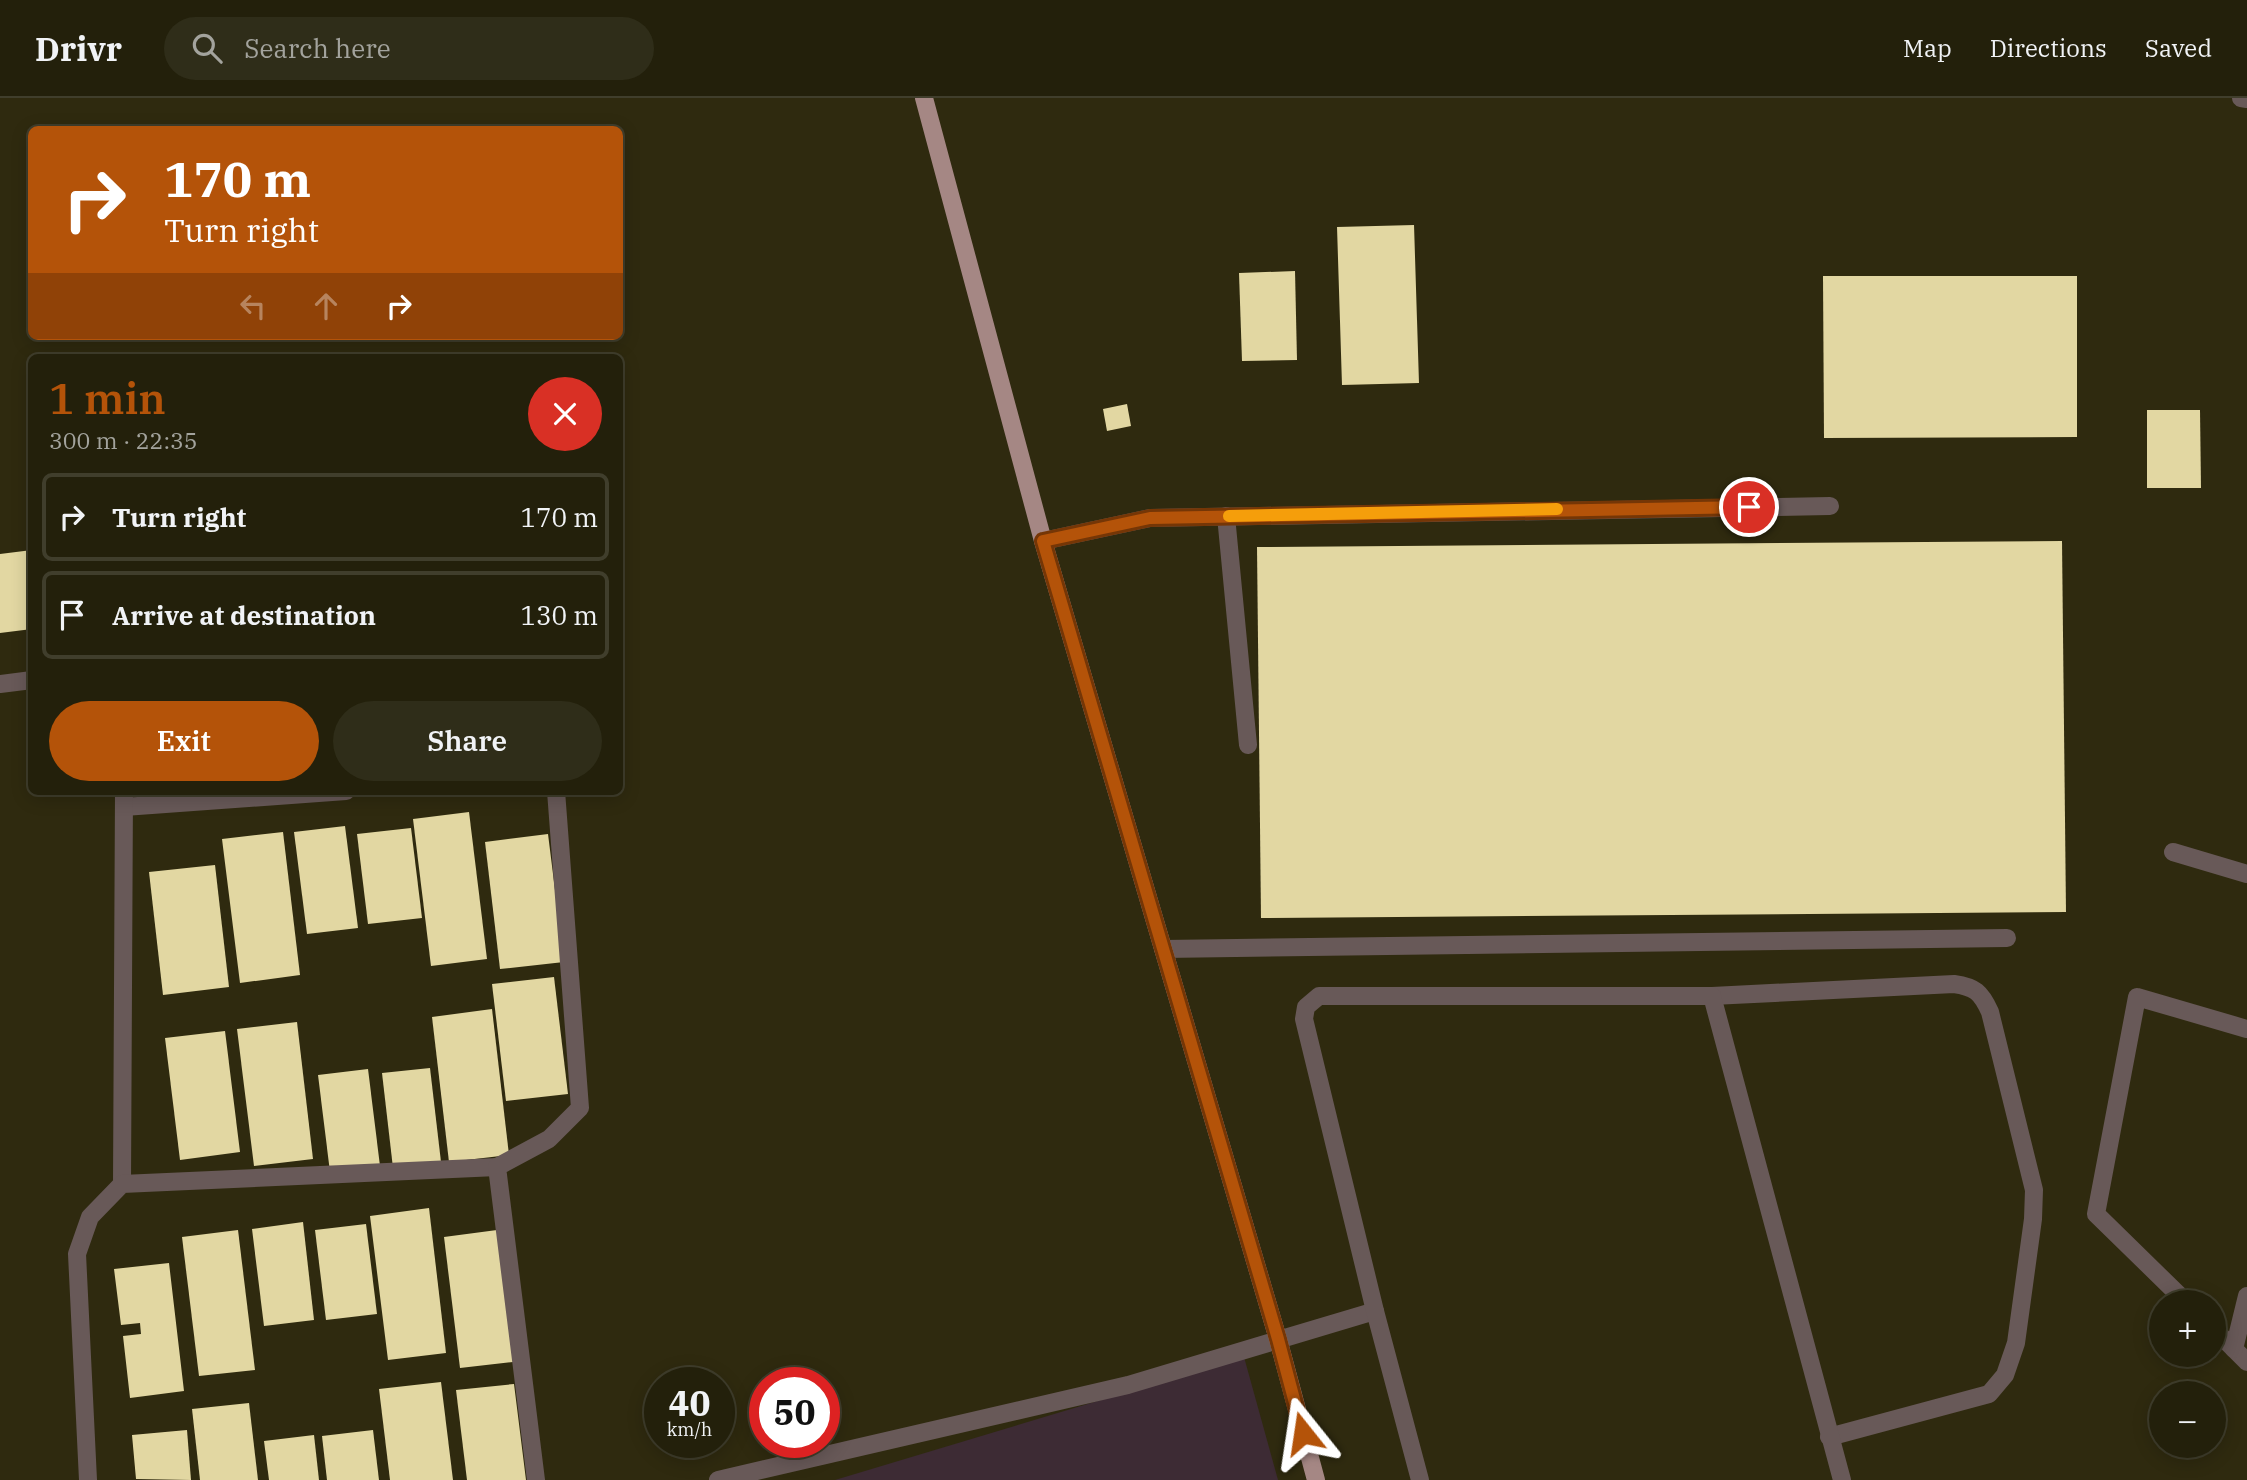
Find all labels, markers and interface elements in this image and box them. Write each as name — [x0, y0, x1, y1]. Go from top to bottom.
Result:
search box — [164, 17, 654, 80]
text: Drivr — [35, 27, 122, 70]
icon: search — [188, 29, 226, 67]
text: Search here — [244, 31, 391, 65]
text: Map — [1903, 32, 1952, 64]
text: Directions — [1990, 32, 2107, 64]
text: Saved — [2145, 32, 2212, 64]
text: 170 m — [164, 147, 311, 210]
icon: right — [49, 154, 140, 245]
text: Turn right — [164, 209, 319, 251]
icon: left — [234, 287, 272, 325]
icon: ahead — [307, 287, 345, 325]
icon: right — [380, 287, 418, 325]
text: 1 min — [49, 371, 166, 426]
button: close — [528, 377, 602, 451]
text: 300 m · 22:35 — [49, 425, 198, 455]
pin — [1719, 477, 1779, 537]
icon: arrive — [1730, 488, 1768, 526]
icon: right — [53, 498, 91, 536]
text: Turn right — [112, 500, 246, 534]
text: 170 m — [520, 500, 598, 534]
icon: arrive — [53, 596, 91, 634]
text: Arrive at destination — [112, 598, 376, 632]
text: 130 m — [520, 598, 598, 632]
button: Exit — [49, 701, 319, 781]
button: Share — [333, 701, 602, 781]
map controls — [2149, 1290, 2226, 1458]
button: + — [2149, 1290, 2226, 1367]
speed limit sign: 50 — [749, 1367, 840, 1458]
text: 40 — [668, 1380, 711, 1426]
button: − — [2149, 1381, 2226, 1458]
position arrow — [1266, 1396, 1340, 1470]
text: km/h — [667, 1418, 712, 1441]

